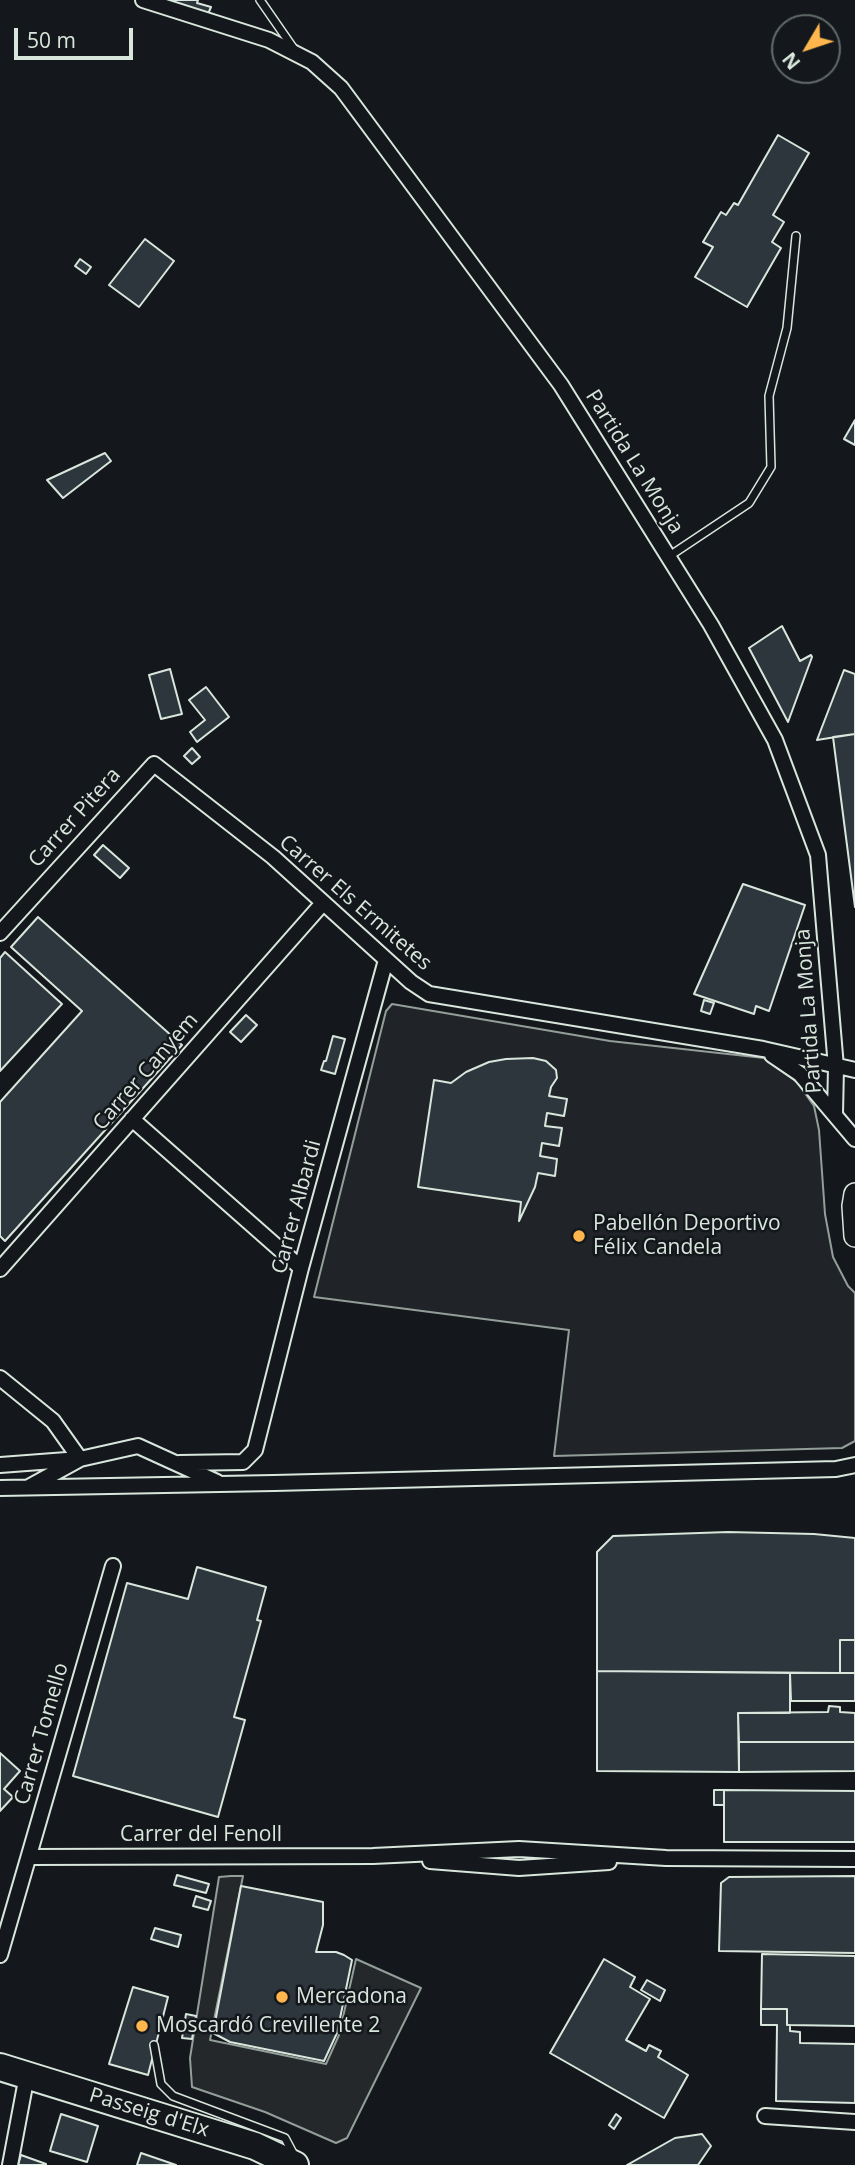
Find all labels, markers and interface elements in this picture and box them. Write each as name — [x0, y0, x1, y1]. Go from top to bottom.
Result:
scale bar — [18, 14, 136, 58]
north arrow — [771, 14, 841, 84]
text: 50 m — [27, 26, 76, 54]
text: N — [776, 47, 806, 75]
street label: Partida La Monja — [580, 385, 688, 539]
street label: Carrer Pitera — [24, 763, 126, 873]
street label: Carrer Els Ermitetes — [274, 830, 436, 976]
street label: Partida La Monja — [791, 928, 827, 1094]
street label: Carrer Canyem — [88, 1008, 204, 1136]
street label: Carrer Albardi — [267, 1137, 327, 1277]
place label: Pabellón Deportivo Félix Candela — [593, 1211, 781, 1261]
marker: Pabellón Deportivo Félix Candela — [571, 1228, 587, 1244]
street label: Carrer Tomello — [10, 1660, 74, 1808]
street label: Carrer del Fenoll — [120, 1822, 282, 1848]
place label: Mercadona — [296, 1984, 407, 2010]
marker: Mercadona — [274, 1989, 290, 2005]
place label: Moscardó Crevillente 2 — [156, 2013, 380, 2039]
marker: Moscardó Crevillente 2 — [134, 2018, 150, 2034]
street label: Passeig d'Elx — [86, 2083, 212, 2143]

